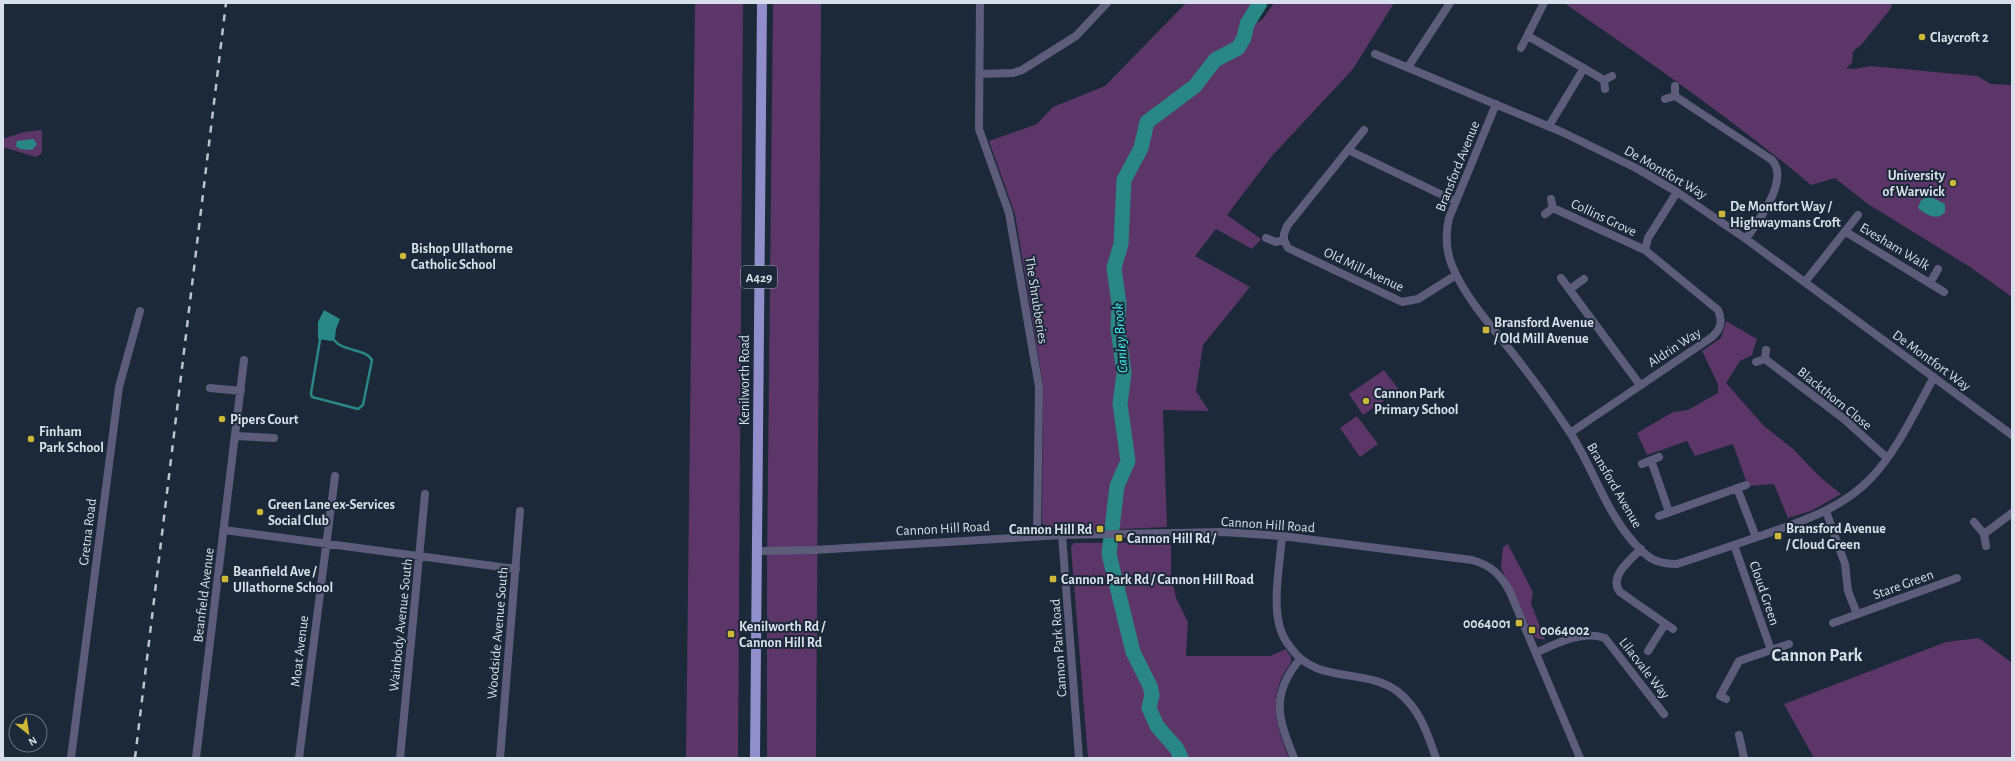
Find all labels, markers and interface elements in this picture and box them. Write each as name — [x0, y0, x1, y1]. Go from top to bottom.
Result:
place label: Claycroft 2 — [1930, 31, 1989, 45]
marker: Claycroft 2 — [1917, 32, 1927, 42]
street label: Bransford Avenue — [1433, 119, 1482, 214]
street label: De Montfort Way — [1622, 144, 1709, 202]
place label: University of Warwick — [1883, 169, 1946, 199]
marker: University of Warwick — [1948, 178, 1958, 188]
street label: Collins Grove — [1569, 197, 1638, 239]
place label: De Montfort Way / Highwaymans Croft — [1730, 200, 1841, 230]
marker: De Montfort Way / Highwaymans Croft — [1717, 209, 1727, 219]
street label: Evesham Walk — [1857, 221, 1932, 273]
place label: Bishop Ullathorne Catholic School — [411, 242, 513, 272]
street label: Old Mill Avenue — [1321, 245, 1406, 295]
marker: Bishop Ullathorne Catholic School — [398, 251, 408, 261]
street label: The Shrubberies — [1022, 255, 1050, 345]
road number: A429 — [741, 266, 777, 288]
water label: Canley Brook — [1111, 302, 1130, 373]
place label: Bransford Avenue / Old Mill Avenue — [1493, 316, 1594, 346]
marker: Bransford Avenue / Old Mill Avenue — [1481, 325, 1491, 335]
street label: Aldrin Way — [1645, 326, 1704, 370]
street label: De Montfort Way — [1890, 328, 1973, 394]
street label: Kenilworth Road — [738, 335, 752, 425]
street label: Blackthorn Close — [1795, 365, 1874, 433]
place label: Cannon Park Primary School — [1374, 387, 1459, 417]
marker: Cannon Park Primary School — [1361, 396, 1371, 406]
place label: Pipers Court — [230, 413, 299, 427]
marker: Pipers Court — [217, 414, 227, 424]
place label: Finham Park School — [39, 425, 104, 455]
marker: Finham Park School — [26, 434, 36, 444]
street label: Bransford Avenue — [1584, 440, 1644, 531]
street label: Gretna Road — [77, 498, 99, 566]
place label: Green Lane ex-Services Social Club — [268, 498, 395, 528]
marker: Green Lane ex-Services Social Club — [255, 507, 265, 517]
street label: Cannon Hill Road — [1220, 515, 1315, 535]
street label: Cannon Hill Road — [896, 520, 990, 538]
place label: Bransford Avenue / Cloud Green — [1785, 522, 1886, 552]
place label: Cannon Hill Rd — [1009, 523, 1093, 537]
marker: Cannon Hill Rd — [1095, 524, 1105, 534]
marker: Bransford Avenue / Cloud Green — [1773, 531, 1783, 541]
place label: Cannon Hill Rd / — [1127, 532, 1217, 546]
marker: Cannon Hill Rd / — [1114, 533, 1124, 543]
street label: Beanfield Avenue — [191, 547, 217, 643]
street label: Wainbody Avenue South — [387, 558, 415, 692]
street label: Cloud Green — [1747, 559, 1782, 627]
place label: Beanfield Ave / Ullathorne School — [233, 565, 333, 595]
street label: Woodside Avenue South — [485, 566, 511, 700]
street label: Stare Green — [1871, 568, 1936, 602]
place label: Cannon Park Rd / Cannon Hill Road — [1061, 573, 1254, 587]
marker: Beanfield Ave / Ullathorne School — [220, 574, 230, 584]
marker: Cannon Park Rd / Cannon Hill Road — [1048, 574, 1058, 584]
street label: Cannon Park Road — [1049, 598, 1069, 698]
street label: Moat Avenue — [289, 615, 311, 688]
place label: 0064001 — [1463, 617, 1511, 631]
marker: 0064001 — [1514, 618, 1524, 628]
place label: Kenilworth Rd / Cannon Hill Rd — [739, 620, 826, 650]
place label: 0064002 — [1540, 624, 1590, 638]
marker: 0064002 — [1527, 625, 1537, 635]
marker: Kenilworth Rd / Cannon Hill Rd — [726, 629, 736, 639]
street label: Lilacvale Way — [1616, 636, 1672, 702]
district label: Cannon Park — [1772, 647, 1863, 665]
north arrow — [8, 713, 48, 753]
text: N — [27, 735, 39, 748]

